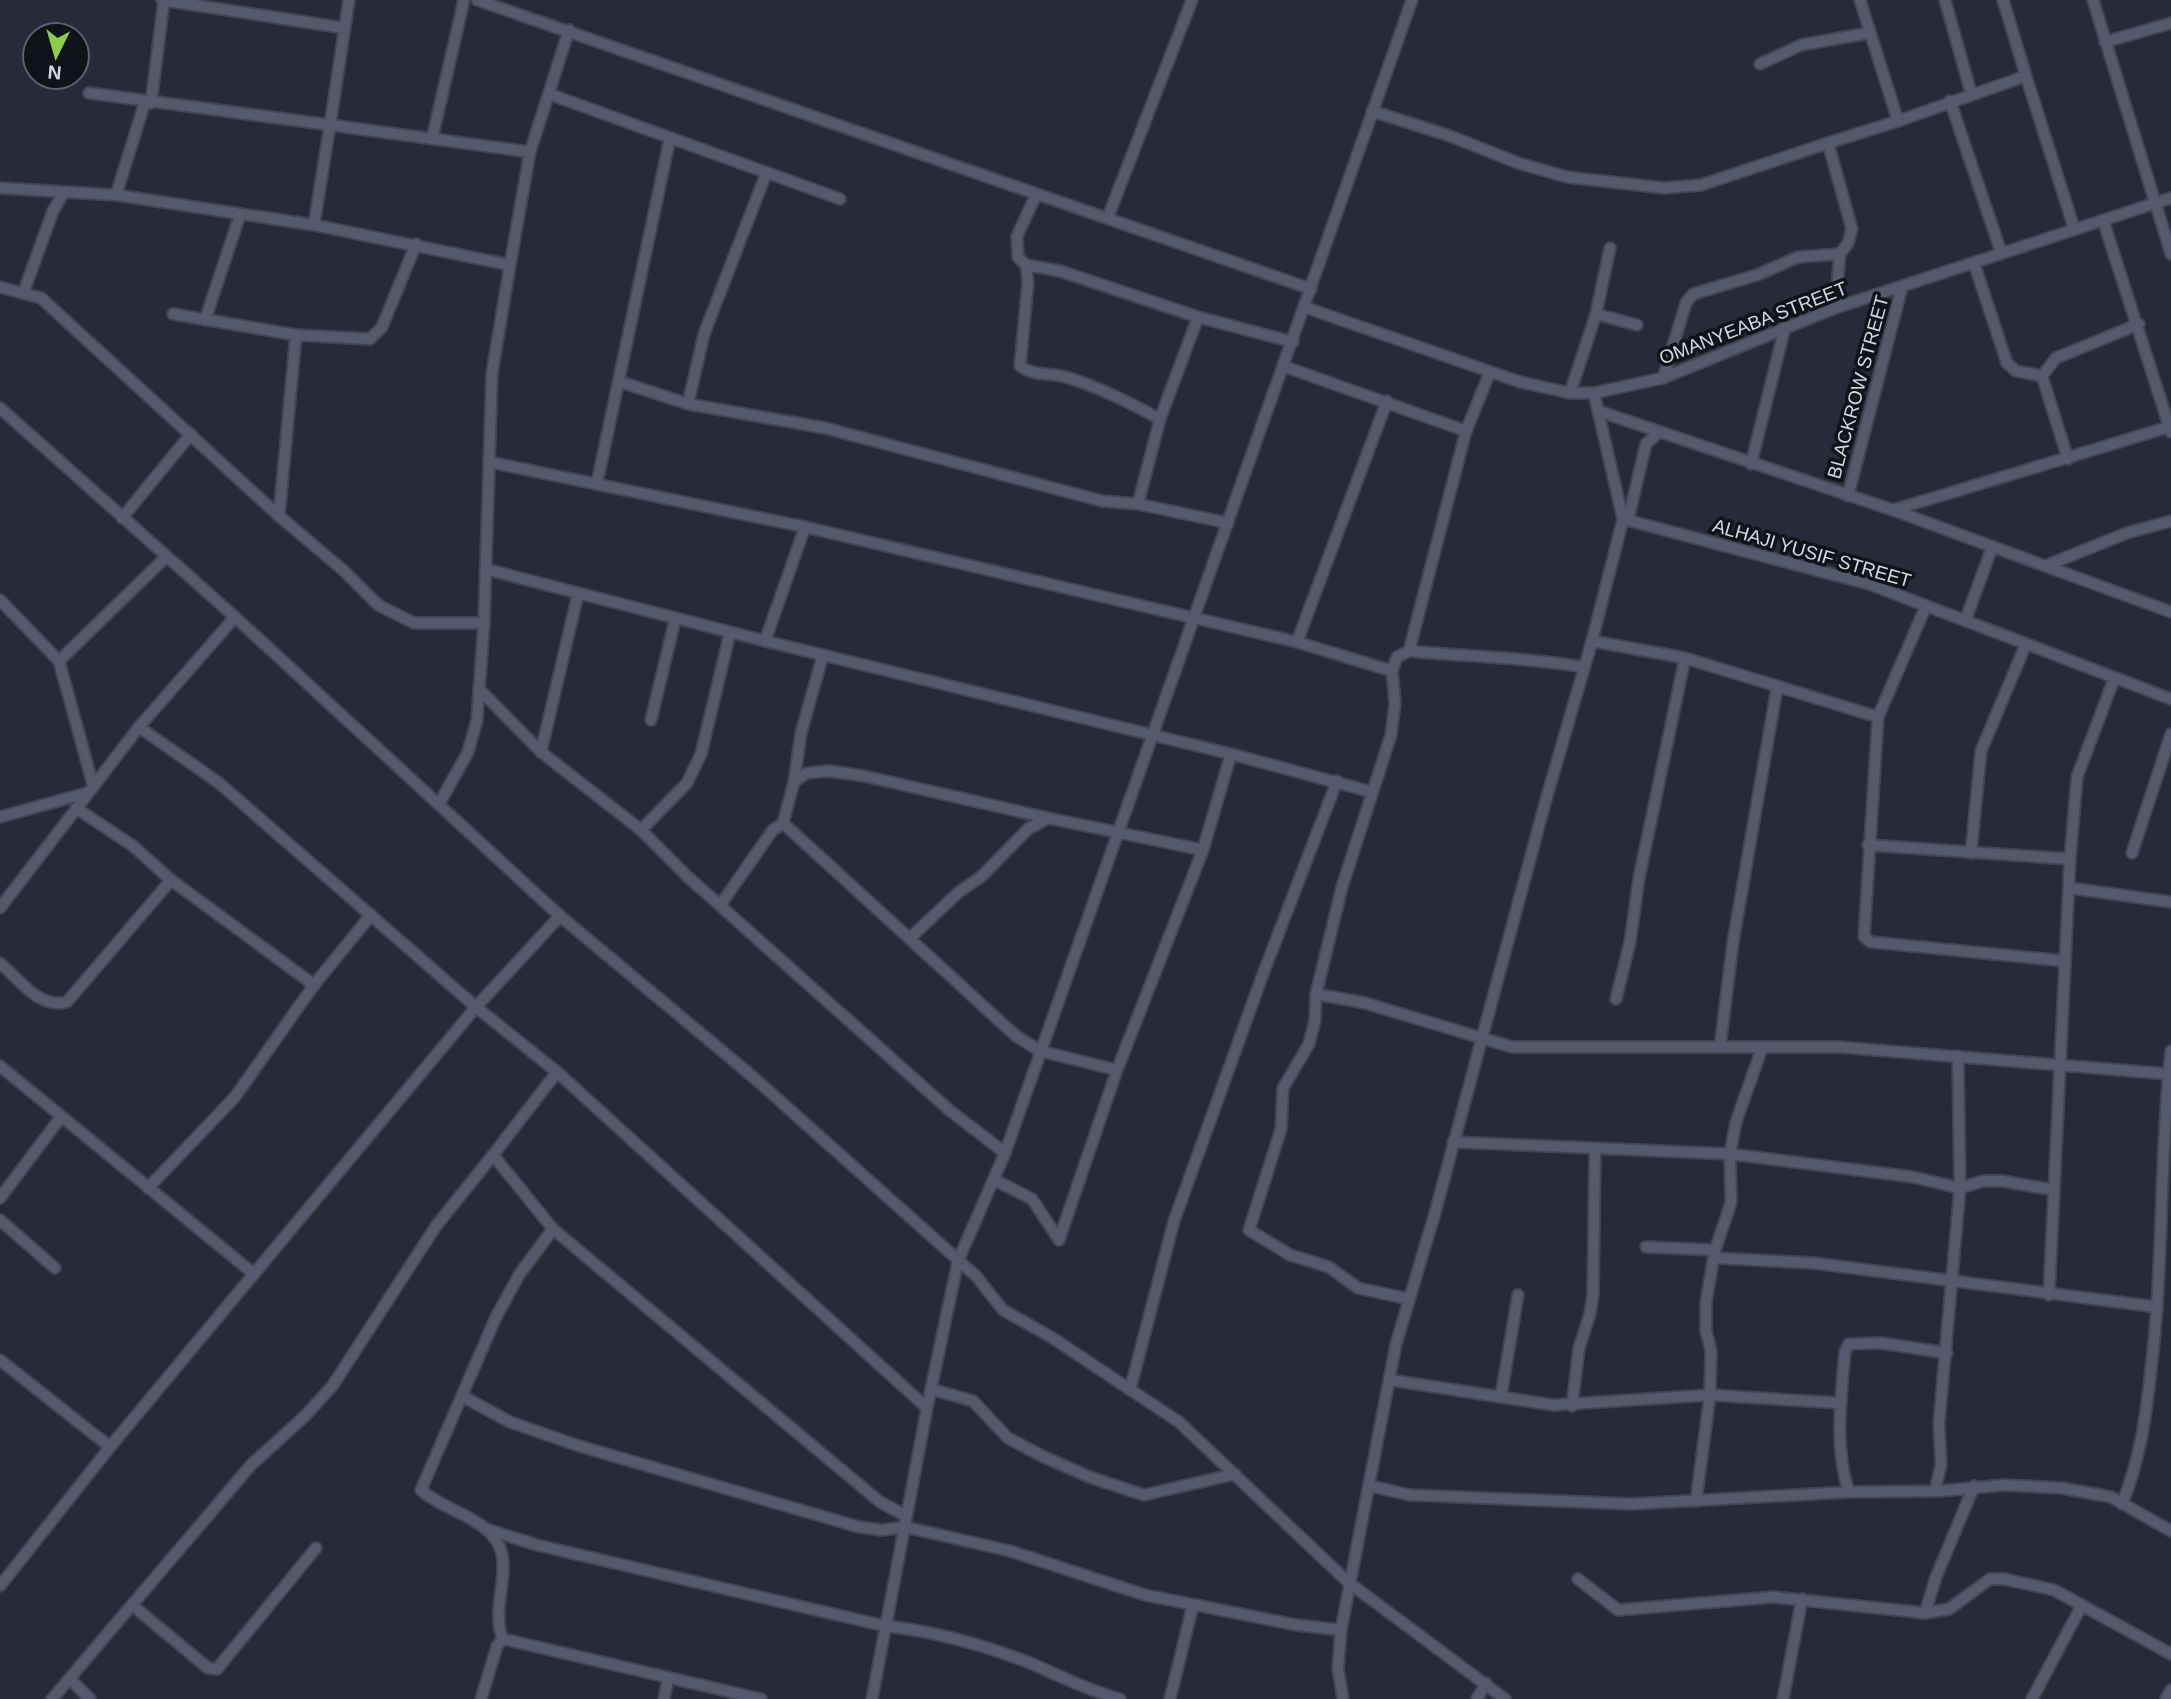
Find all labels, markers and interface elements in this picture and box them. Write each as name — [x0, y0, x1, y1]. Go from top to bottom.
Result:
north arrow — [21, 21, 91, 91]
text: N — [47, 61, 62, 83]
street label: OMANYEABA STREET — [1656, 277, 1850, 369]
street label: BLACKROW STREET — [1823, 293, 1893, 481]
street label: ALHAJI YUSIF STREET — [1710, 515, 1914, 592]

